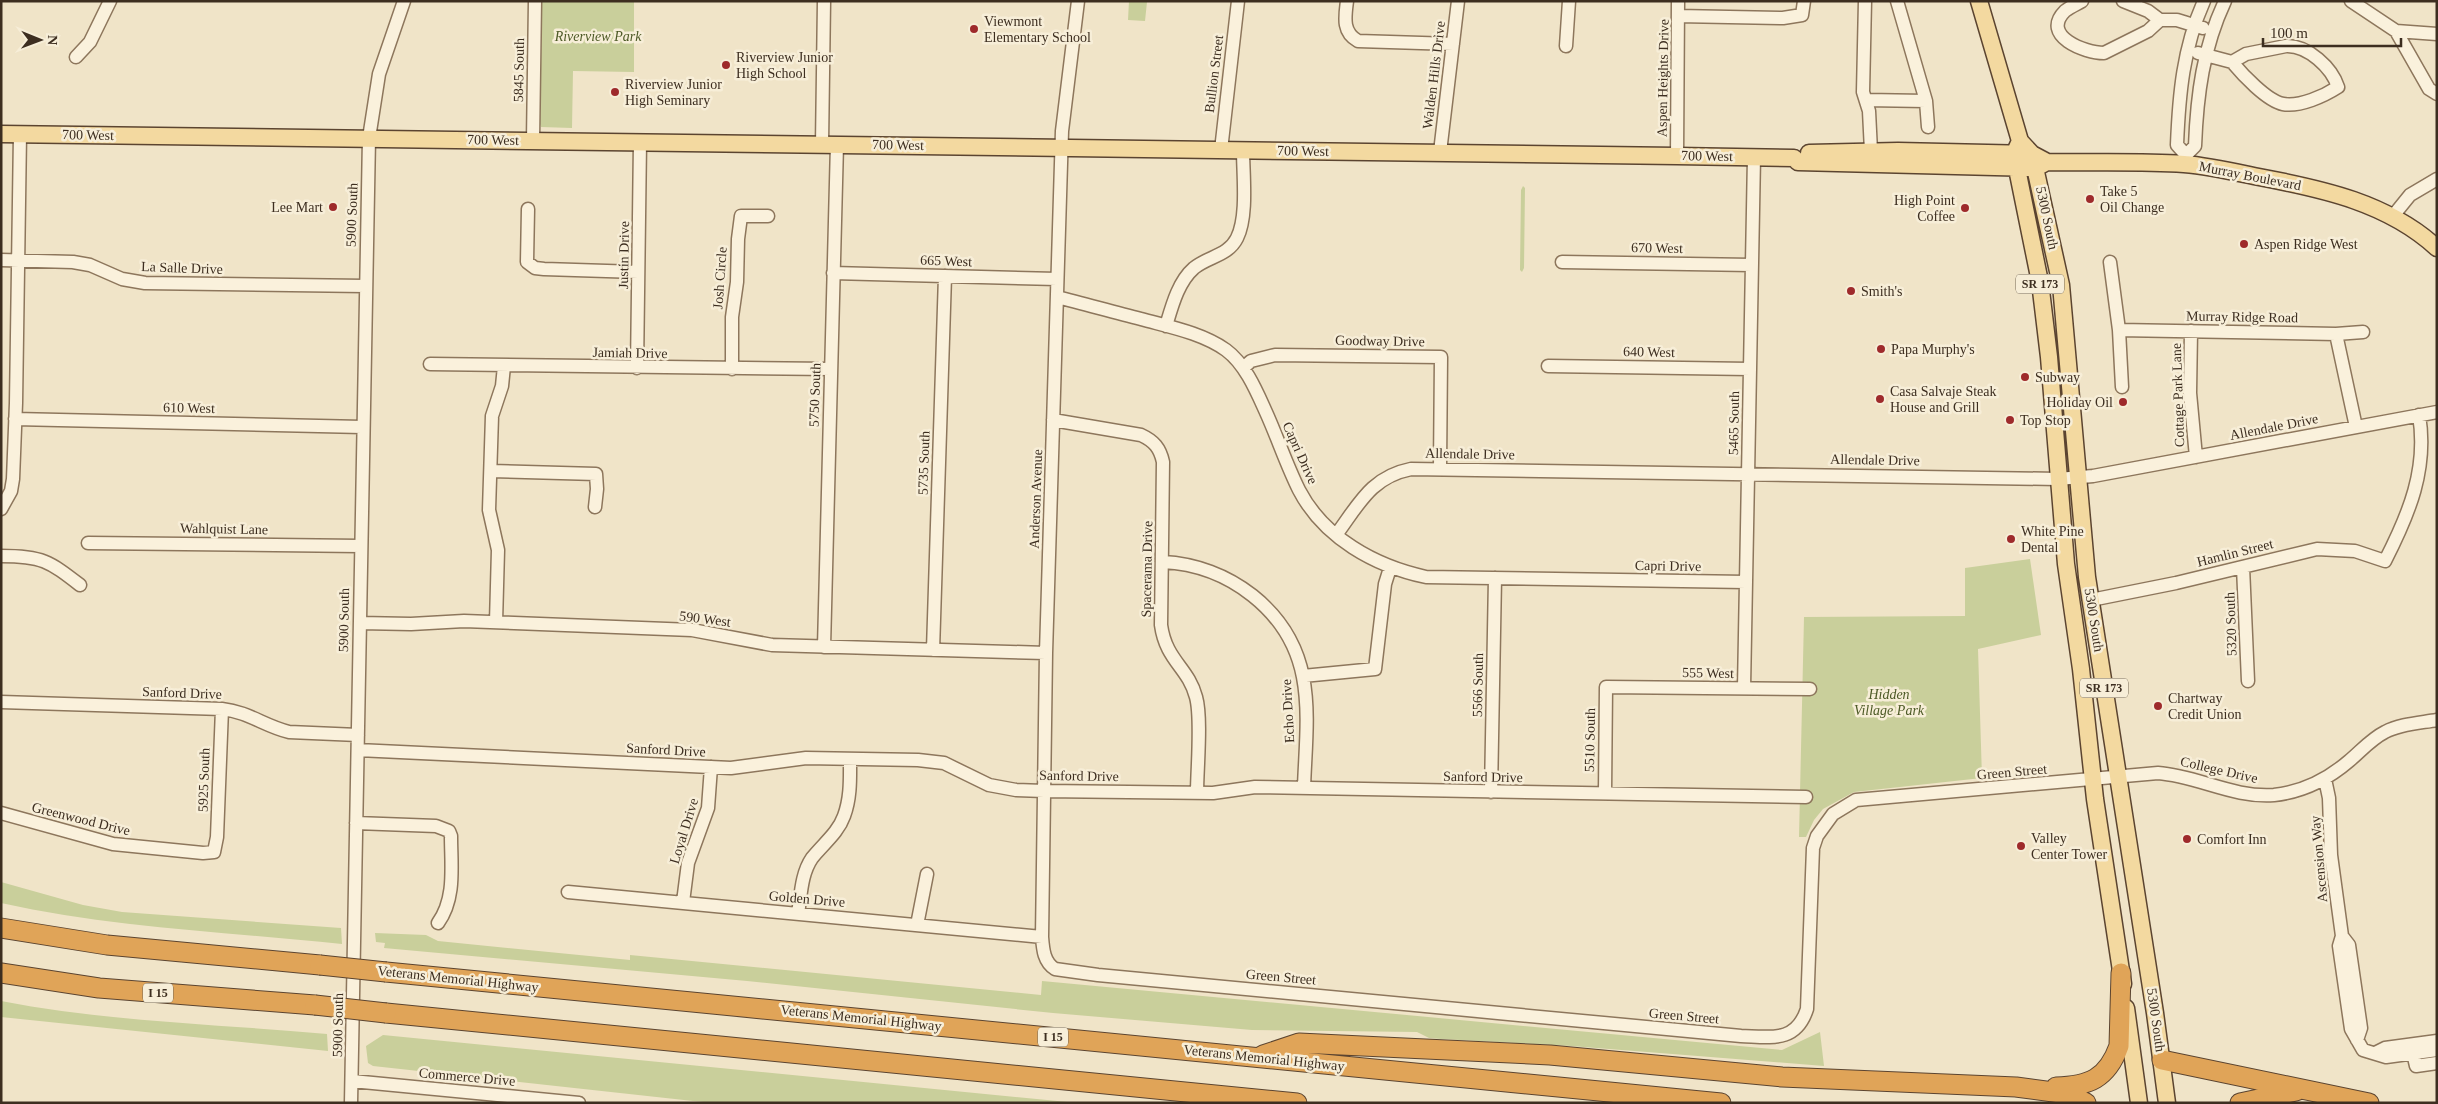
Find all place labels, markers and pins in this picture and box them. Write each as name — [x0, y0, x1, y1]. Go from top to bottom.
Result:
place label: Viewmont Elementary School — [984, 14, 1091, 45]
marker: Viewmont Elementary School — [968, 23, 980, 35]
place label: Riverview Junior High School — [736, 50, 833, 81]
marker: Riverview Junior High School — [720, 59, 732, 71]
place label: Riverview Junior High Seminary — [625, 77, 722, 108]
marker: Riverview Junior High Seminary — [609, 86, 621, 98]
place label: Take 5 Oil Change — [2100, 184, 2164, 215]
place label: High Point Coffee — [1894, 193, 1955, 224]
marker: Take 5 Oil Change — [2084, 193, 2096, 205]
place label: Lee Mart — [271, 200, 323, 215]
marker: Lee Mart — [327, 201, 339, 213]
marker: High Point Coffee — [1959, 202, 1971, 214]
place label: Aspen Ridge West — [2254, 237, 2358, 252]
marker: Aspen Ridge West — [2238, 238, 2250, 250]
place label: Smith's — [1861, 284, 1902, 299]
marker: Smith's — [1845, 285, 1857, 297]
place label: Papa Murphy's — [1891, 342, 1975, 357]
marker: Papa Murphy's — [1875, 343, 1887, 355]
place label: Subway — [2035, 370, 2080, 385]
marker: Subway — [2019, 371, 2031, 383]
place label: Casa Salvaje Steak House and Grill — [1890, 384, 1997, 415]
marker: Casa Salvaje Steak House and Grill — [1874, 393, 1886, 405]
place label: Holiday Oil — [2047, 395, 2113, 410]
marker: Holiday Oil — [2117, 396, 2129, 408]
place label: Top Stop — [2020, 413, 2071, 428]
marker: Top Stop — [2004, 414, 2016, 426]
place label: White Pine Dental — [2021, 524, 2084, 555]
marker: White Pine Dental — [2005, 533, 2017, 545]
place label: Chartway Credit Union — [2168, 691, 2242, 722]
marker: Chartway Credit Union — [2152, 700, 2164, 712]
place label: Valley Center Tower — [2031, 831, 2107, 862]
place label: Comfort Inn — [2197, 832, 2267, 847]
marker: Comfort Inn — [2181, 833, 2193, 845]
marker: Valley Center Tower — [2015, 840, 2027, 852]

